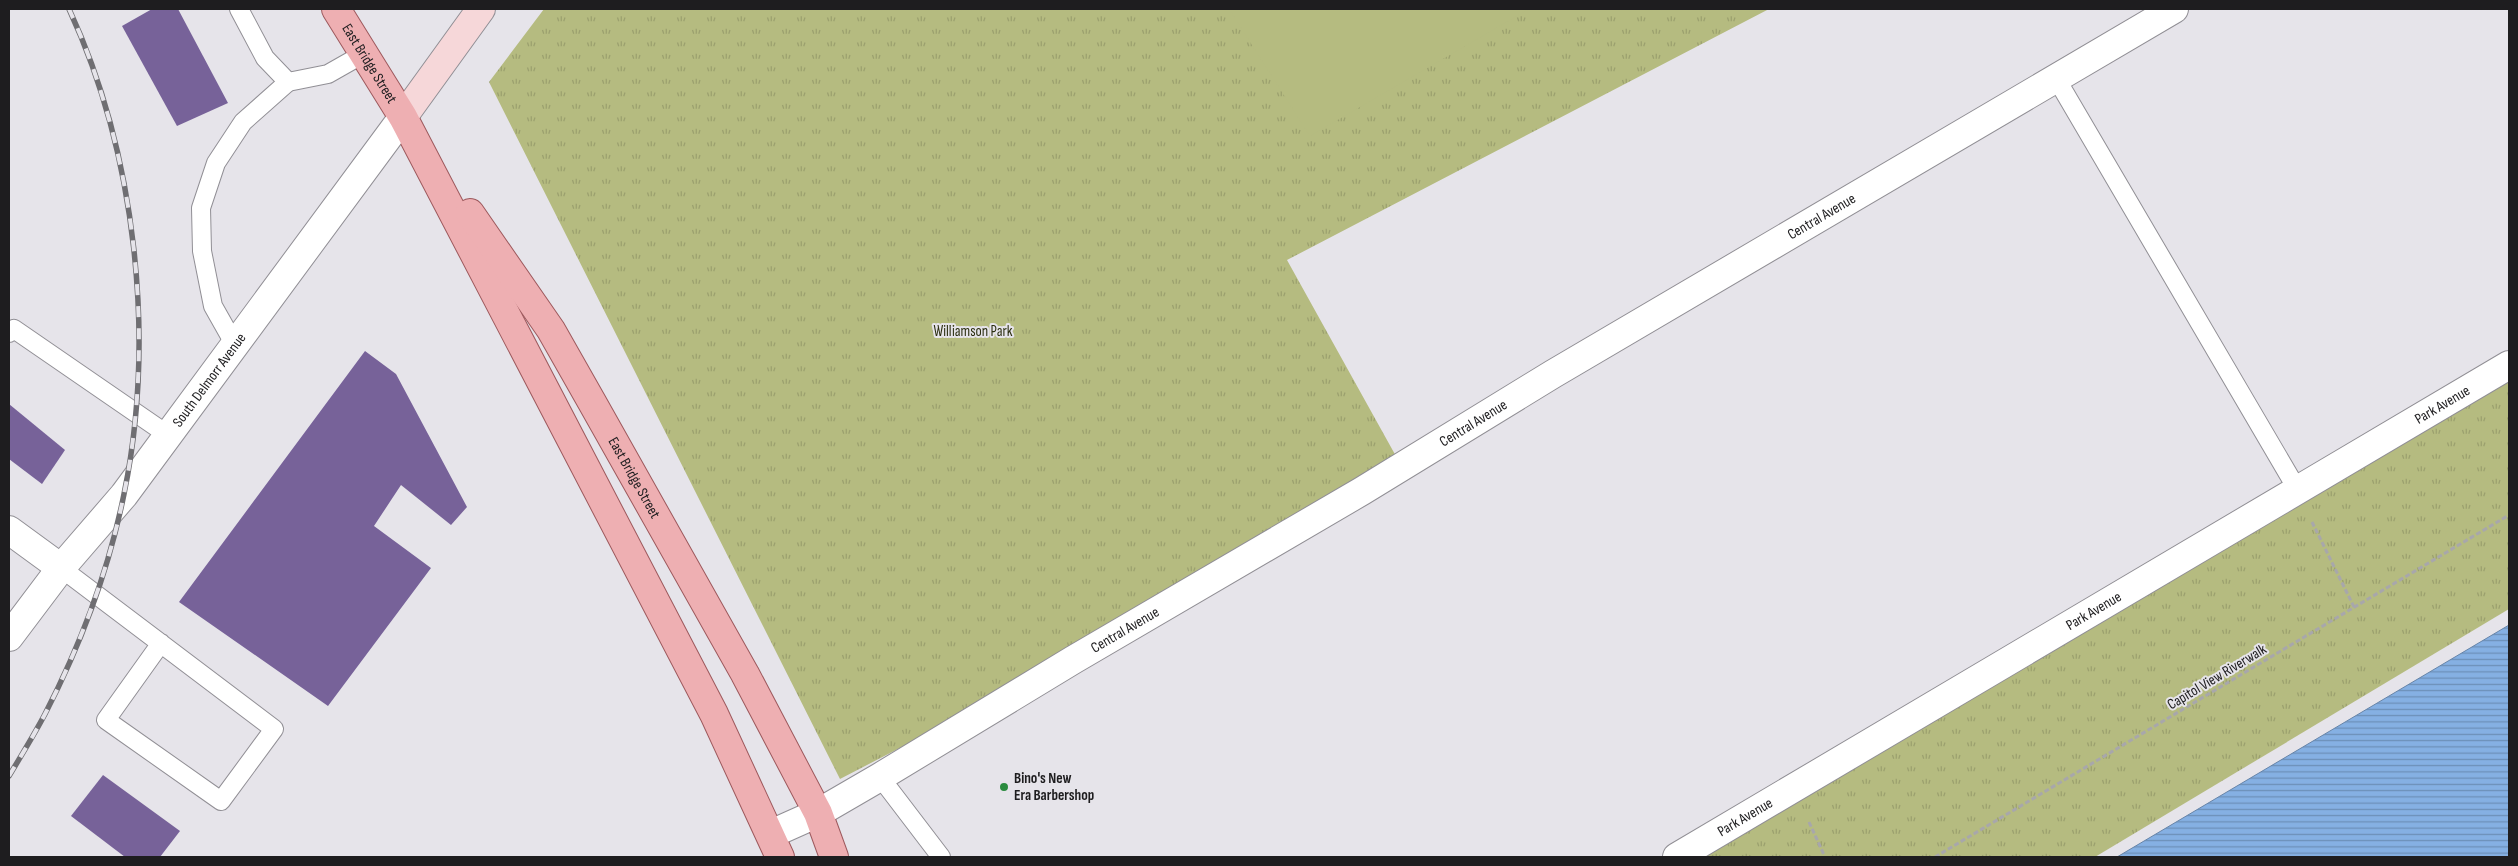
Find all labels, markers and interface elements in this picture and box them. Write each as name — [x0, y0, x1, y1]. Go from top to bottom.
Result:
street label: East Bridge Street — [338, 20, 402, 107]
street label: Central Avenue — [1784, 189, 1859, 244]
park label: Williamson Park — [933, 322, 1013, 341]
street label: South Delmorr Avenue — [168, 329, 250, 431]
street label: Park Avenue — [2411, 381, 2473, 428]
street label: Central Avenue — [1436, 395, 1511, 451]
street label: East Bridge Street — [604, 434, 665, 522]
street label: Park Avenue — [2062, 587, 2125, 634]
street label: Central Avenue — [1087, 602, 1163, 657]
street label: Capitol View Riverwalk — [2164, 640, 2270, 714]
place label: Bino's New Era Barbershop — [1014, 769, 1094, 805]
marker: Bino's New Era Barbershop — [998, 781, 1010, 793]
street label: Park Avenue — [1714, 793, 1776, 841]

